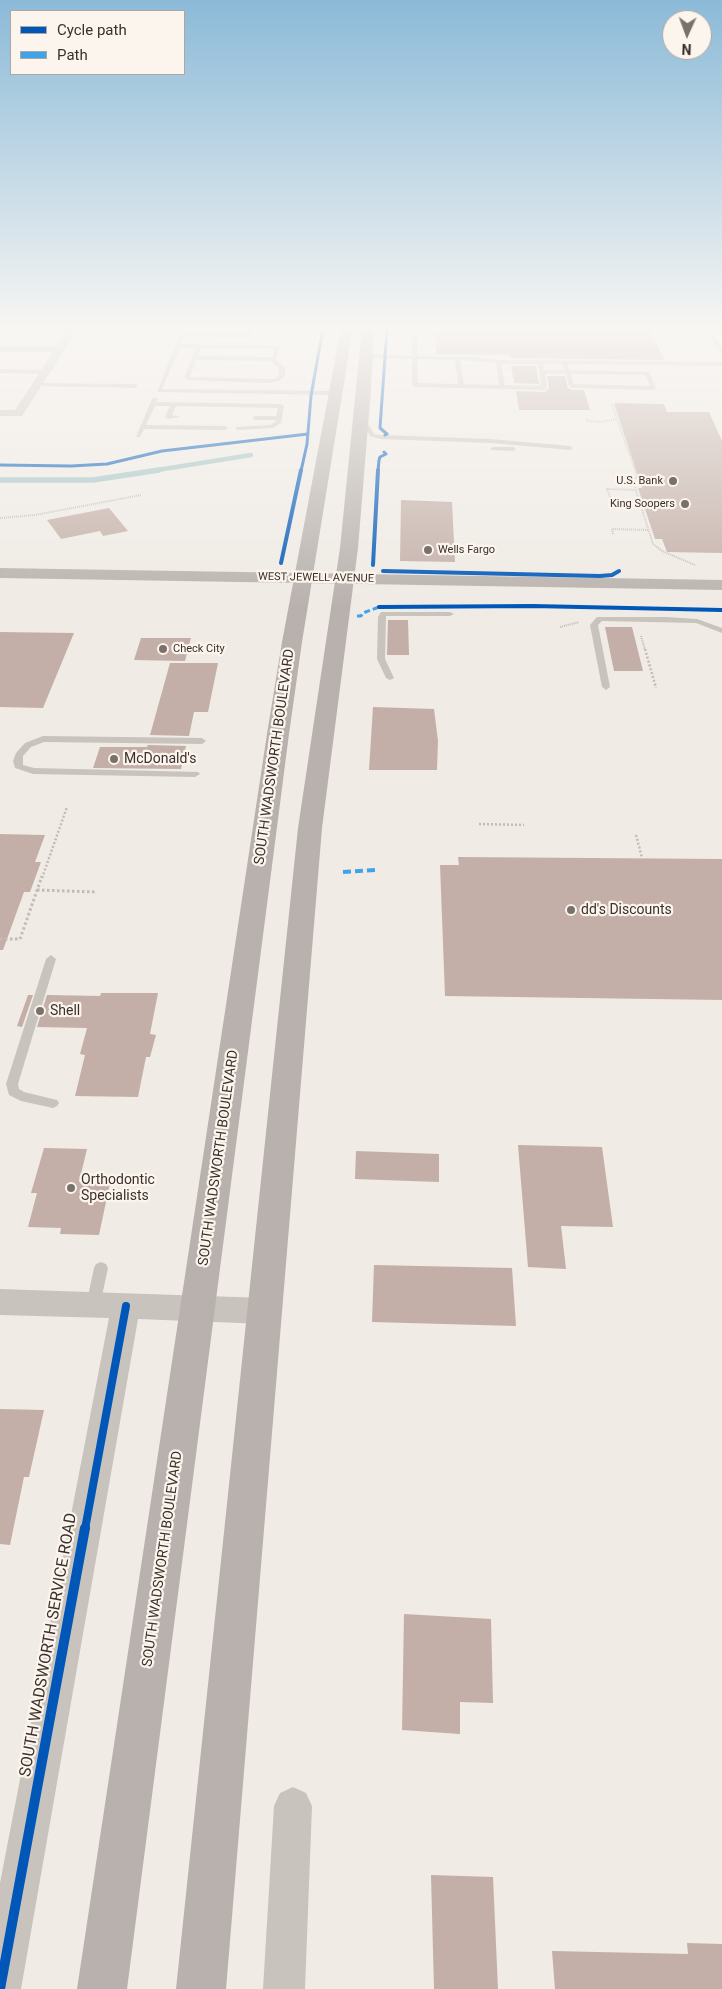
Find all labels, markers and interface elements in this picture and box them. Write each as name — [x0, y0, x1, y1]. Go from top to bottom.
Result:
legend — [10, 10, 185, 75]
north arrow — [662, 10, 712, 60]
text: Cycle path — [57, 21, 127, 39]
text: N — [681, 41, 692, 57]
text: Path — [57, 46, 88, 64]
place label: U.S. Bank — [616, 474, 663, 488]
marker: U.S. Bank — [667, 475, 679, 487]
place label: King Soopers — [610, 497, 675, 511]
marker: King Soopers — [679, 498, 691, 510]
place label: Wells Fargo — [438, 543, 495, 557]
marker: Wells Fargo — [422, 544, 434, 556]
street label: WEST JEWELL AVENUE — [258, 570, 374, 586]
place label: Check City — [173, 642, 225, 656]
marker: Check City — [157, 643, 169, 655]
street label: SOUTH WADSWORTH BOULEVARD — [252, 648, 298, 866]
place label: McDonald's — [124, 751, 196, 767]
marker: McDonald's — [108, 753, 120, 765]
place label: dd's Discounts — [581, 902, 672, 918]
marker: dd's Discounts — [565, 904, 577, 916]
place label: Shell — [50, 1003, 80, 1019]
marker: Shell — [34, 1005, 46, 1017]
street label: SOUTH WADSWORTH BOULEVARD — [196, 1049, 242, 1267]
place label: Orthodontic Specialists — [81, 1172, 155, 1204]
marker: Orthodontic Specialists — [65, 1182, 77, 1194]
street label: SOUTH WADSWORTH BOULEVARD — [140, 1450, 186, 1668]
street label: SOUTH WADSWORTH SERVICE ROAD — [16, 1512, 82, 1778]

